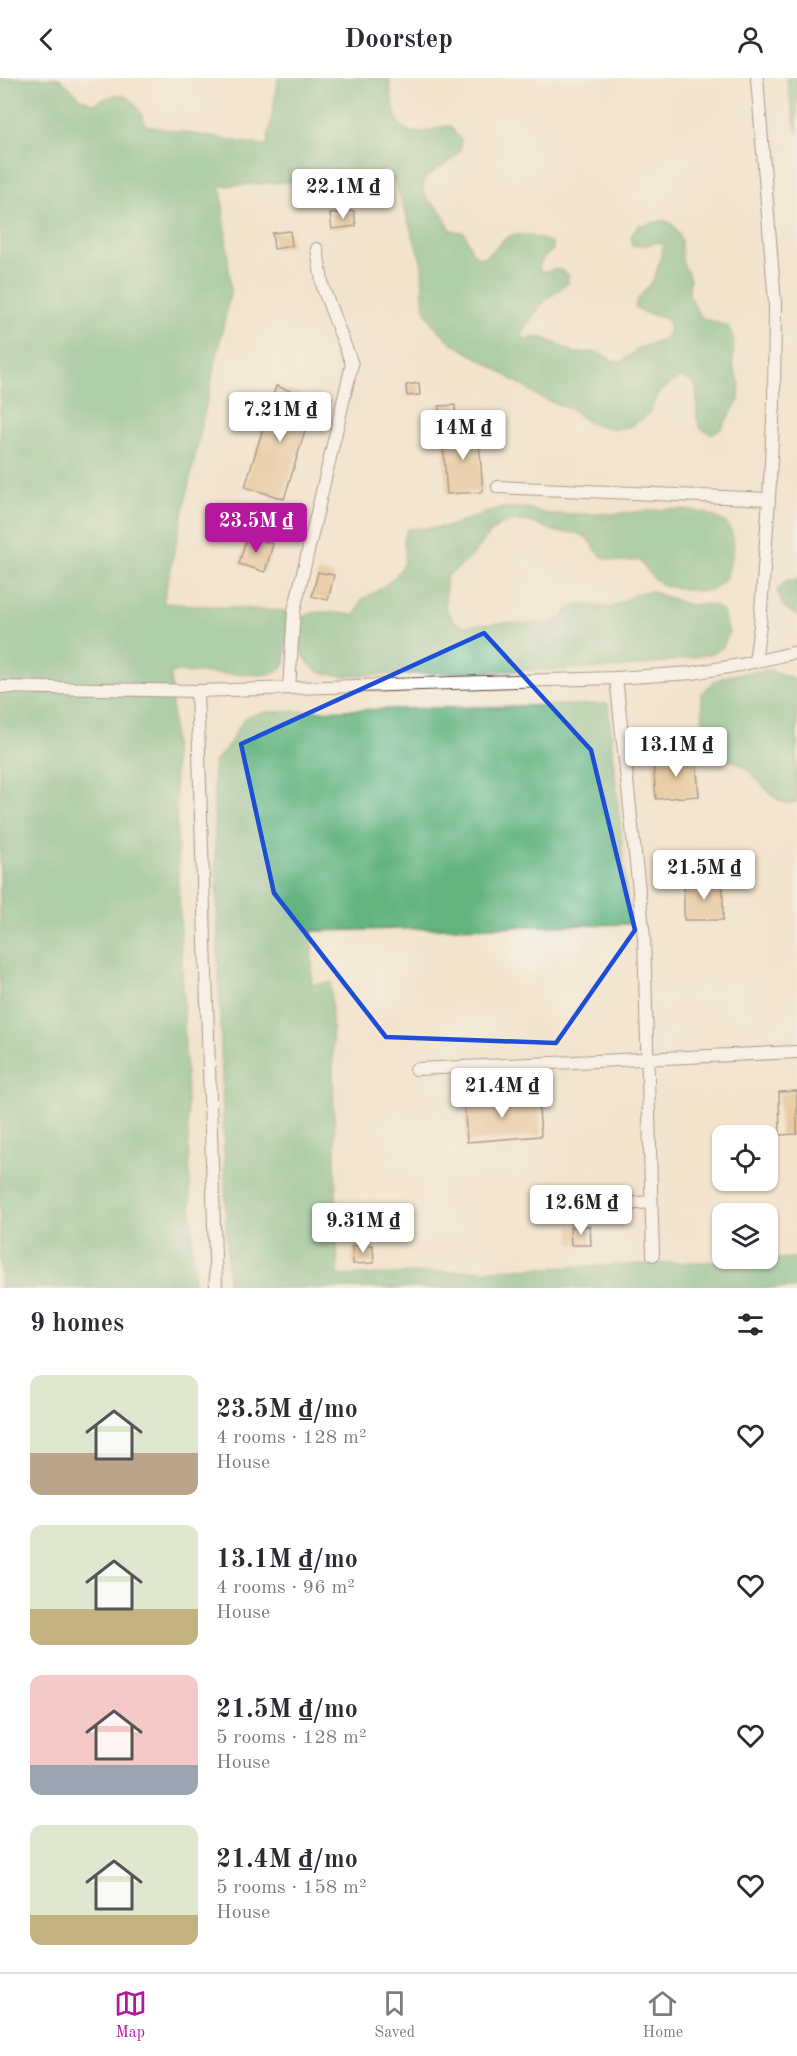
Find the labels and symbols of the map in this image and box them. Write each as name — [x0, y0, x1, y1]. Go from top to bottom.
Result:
pin: 22.1M ₫ — [288, 169, 398, 220]
pin: 7.21M ₫ — [225, 392, 335, 443]
pin: 14M ₫ — [421, 410, 505, 461]
pin: 23.5M ₫ — [201, 503, 311, 554]
pin: 13.1M ₫ — [621, 727, 731, 778]
pin: 21.5M ₫ — [649, 850, 759, 901]
pin: 21.4M ₫ — [447, 1068, 557, 1119]
pin: 12.6M ₫ — [526, 1185, 636, 1236]
pin: 9.31M ₫ — [308, 1203, 418, 1254]

